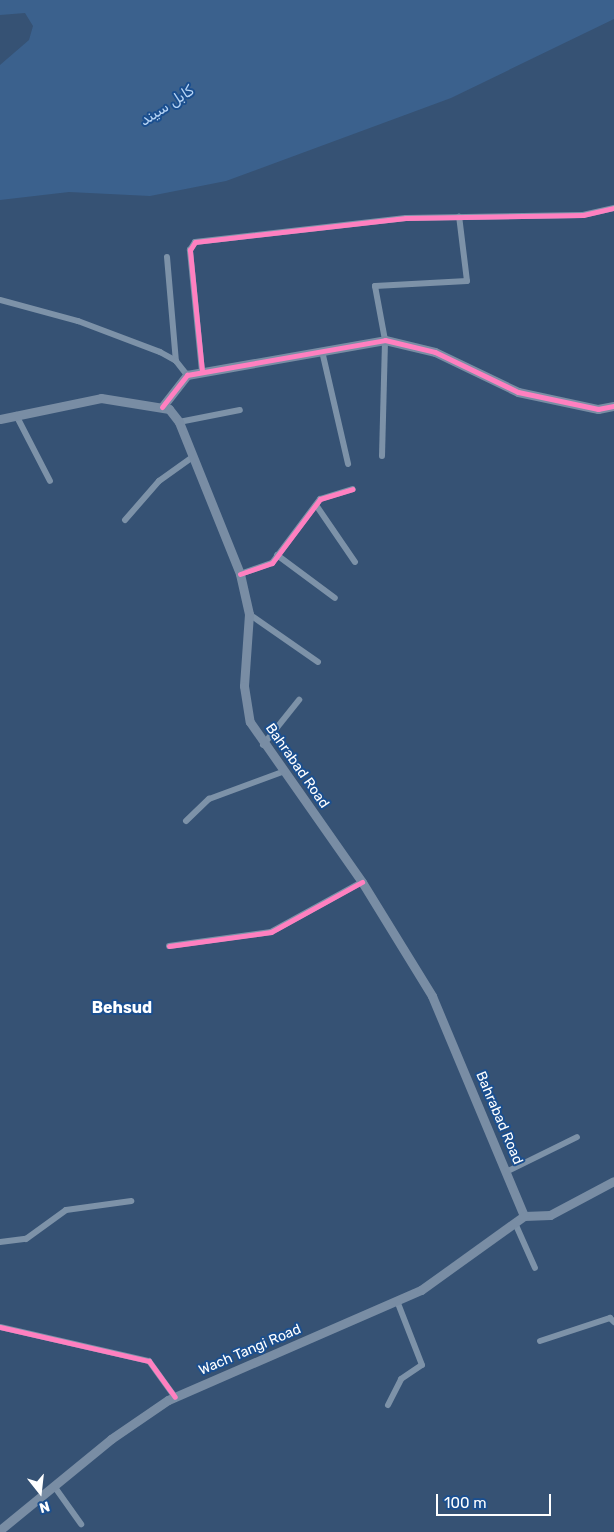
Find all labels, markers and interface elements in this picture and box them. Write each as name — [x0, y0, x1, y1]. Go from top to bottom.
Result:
water label: کابل سيند — [136, 82, 198, 130]
street label: Bahrabad Road — [262, 720, 332, 812]
district label: Behsud — [92, 998, 152, 1018]
street label: Bahrabad Road — [472, 1069, 526, 1167]
street label: Wach Tangi Road — [196, 1321, 304, 1379]
north arrow — [15, 1467, 65, 1517]
scale bar — [439, 1484, 554, 1516]
text: 100 m — [444, 1494, 486, 1512]
text: N — [37, 1497, 51, 1516]

